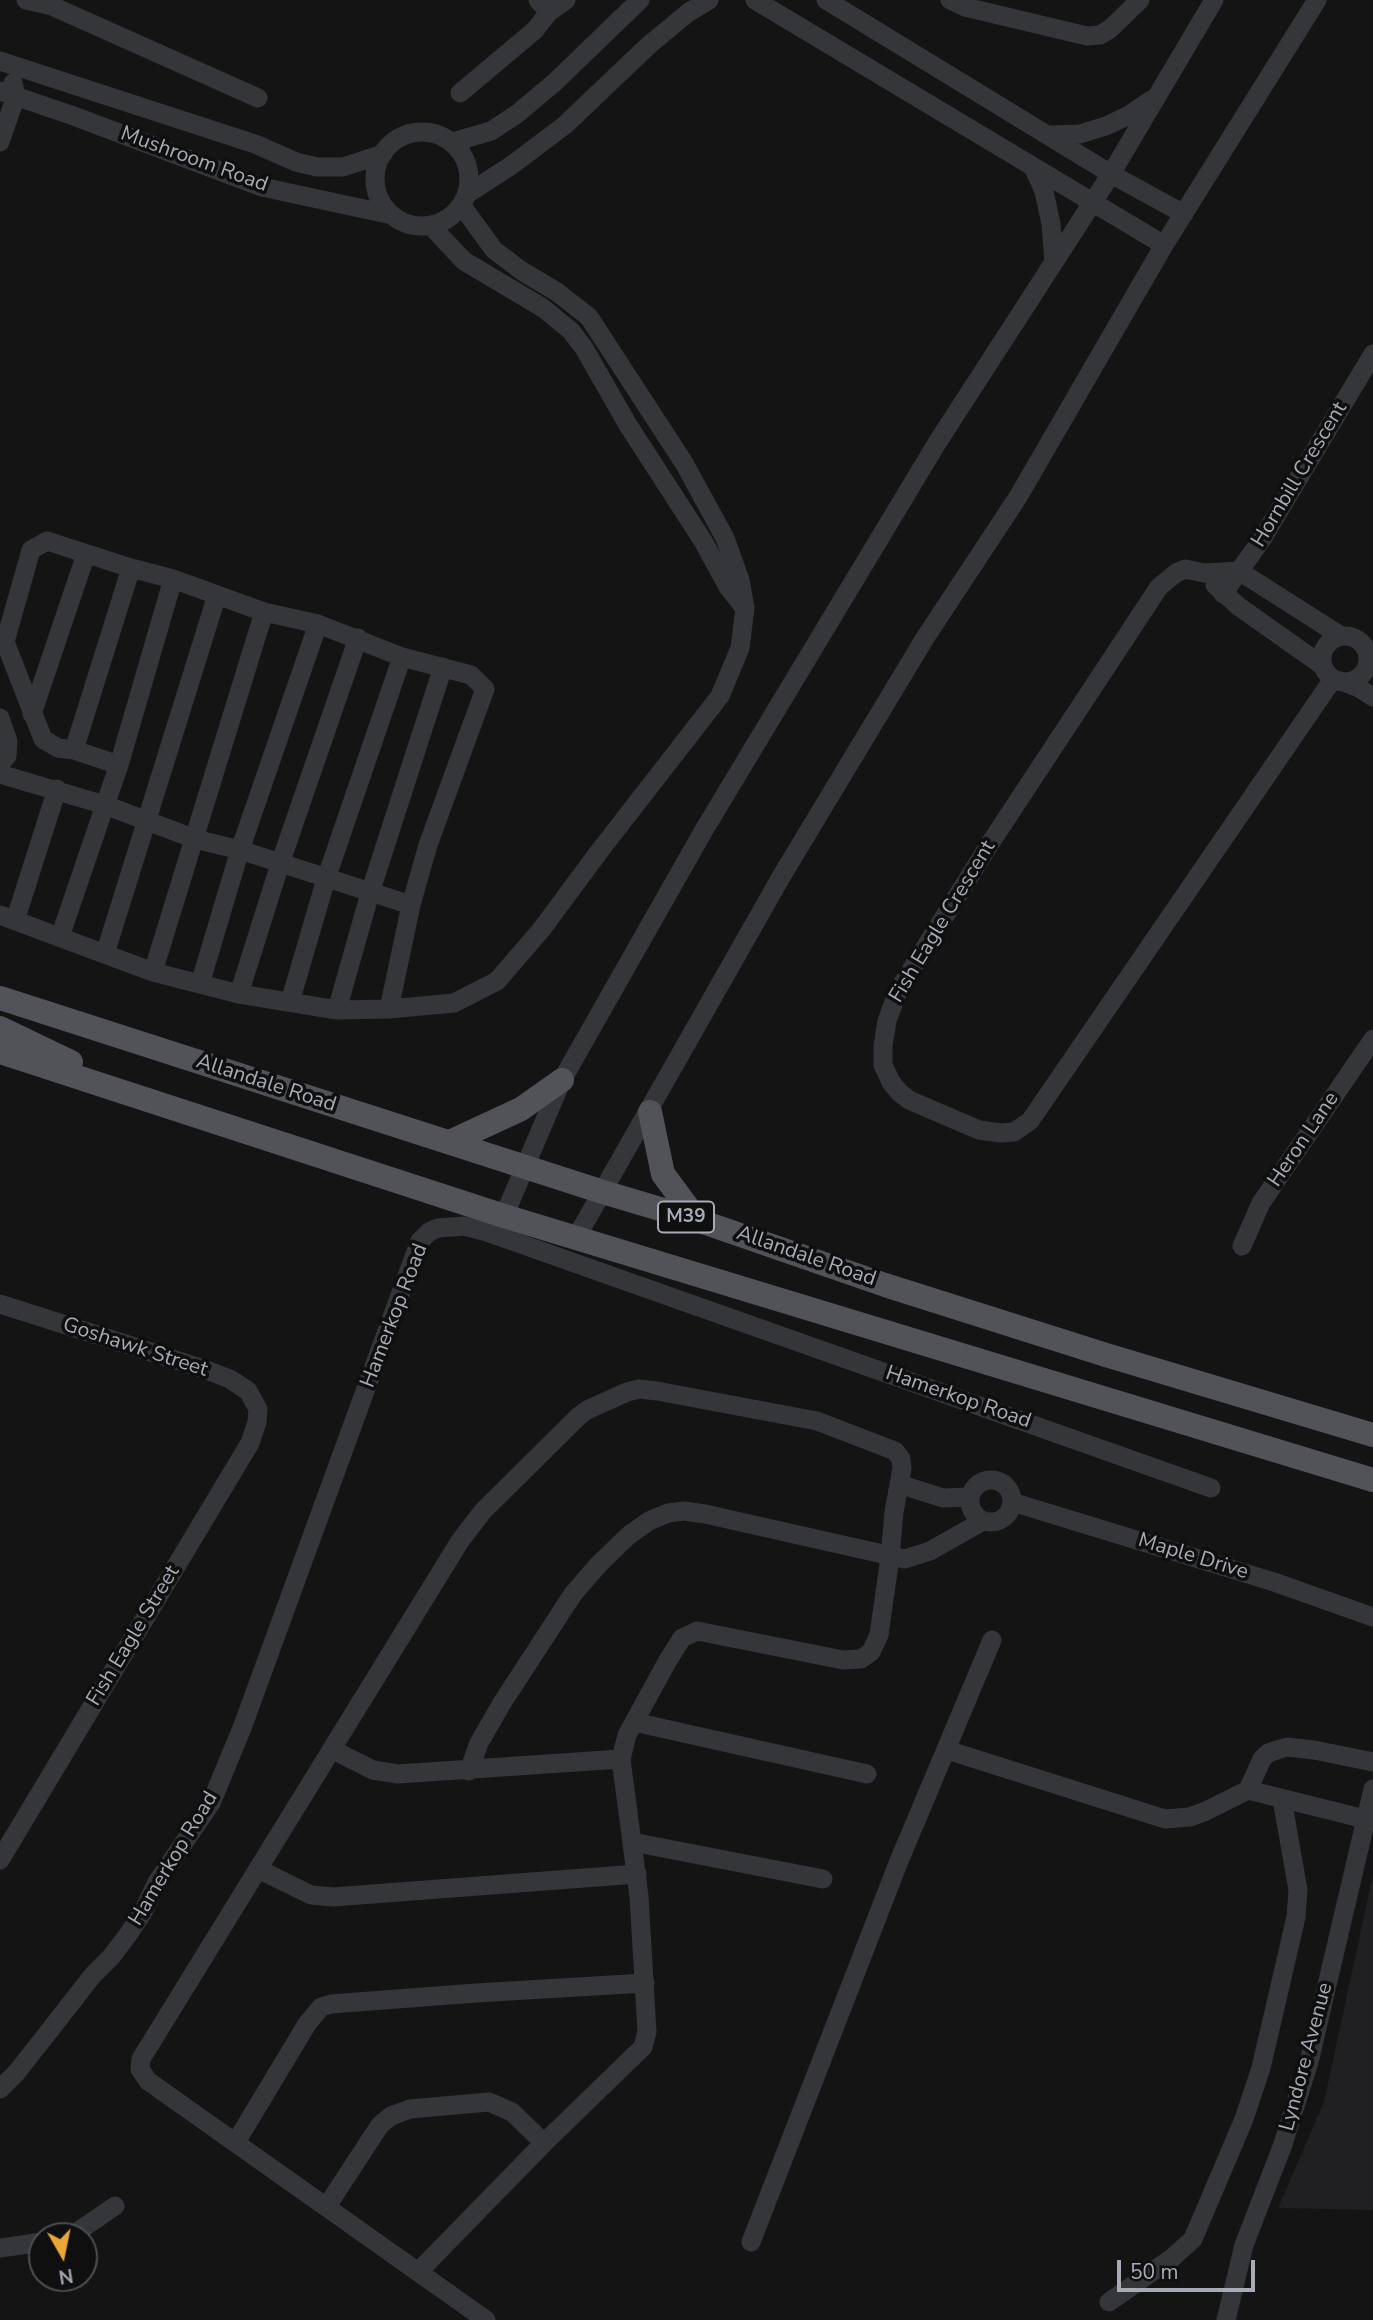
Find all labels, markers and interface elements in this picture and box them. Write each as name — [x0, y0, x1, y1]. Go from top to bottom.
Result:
street label: Mushroom Road — [117, 122, 271, 198]
street label: Hornbill Crescent — [1247, 398, 1353, 552]
street label: Fish Eagle Crescent — [885, 836, 1001, 1008]
street label: Allandale Road — [193, 1050, 339, 1118]
street label: Heron Lane — [1263, 1088, 1345, 1192]
road number: M39 — [658, 1202, 714, 1232]
street label: Allandale Road — [733, 1221, 879, 1293]
street label: Hamerkop Road — [356, 1240, 434, 1392]
street label: Goshawk Street — [59, 1313, 211, 1383]
street label: Hamerkop Road — [882, 1361, 1034, 1435]
street label: Maple Drive — [1135, 1528, 1251, 1586]
street label: Fish Eagle Street — [82, 1561, 186, 1711]
street label: Hamerkop Road — [124, 1787, 224, 1931]
street label: Lyndore Avenue — [1275, 1980, 1339, 2134]
north arrow — [28, 2222, 98, 2292]
scale bar — [1121, 2246, 1259, 2290]
text: 50 m — [1130, 2258, 1179, 2286]
text: N — [57, 2262, 75, 2290]

